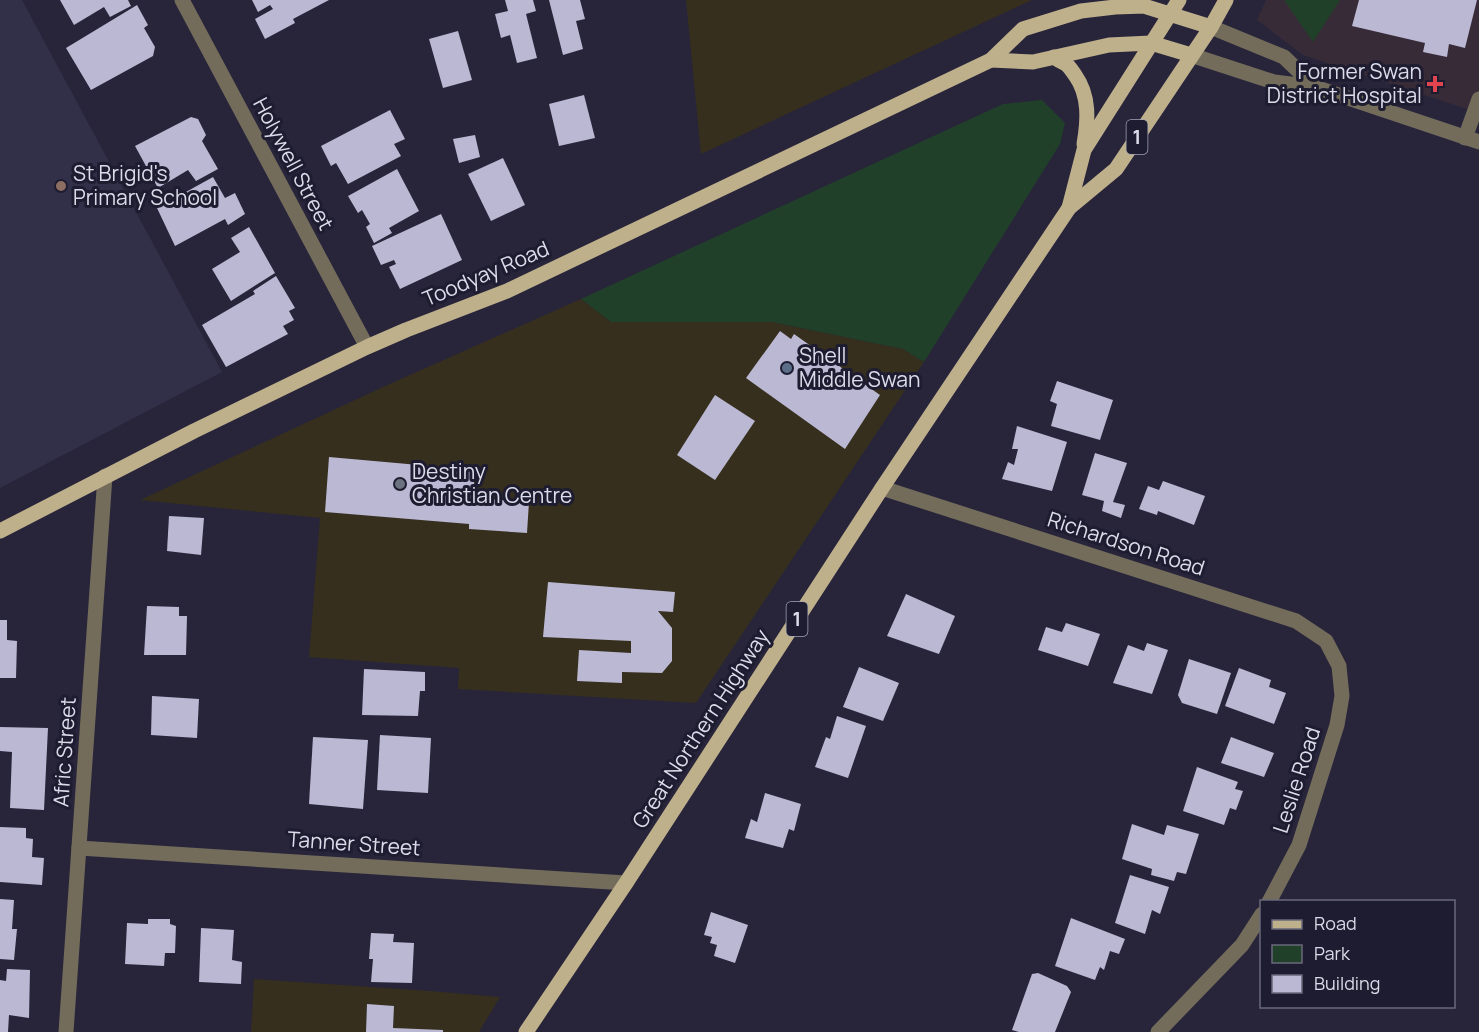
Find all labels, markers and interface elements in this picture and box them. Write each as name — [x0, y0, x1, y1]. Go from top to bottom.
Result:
place label: Former Swan District Hospital — [1267, 57, 1422, 109]
marker: Former Swan District Hospital — [1426, 75, 1444, 93]
street label: Holywell Street — [247, 92, 341, 235]
road number: 1 — [1126, 120, 1148, 154]
place label: St Brigid's Primary School — [73, 159, 217, 211]
marker: St Brigid's Primary School — [54, 179, 68, 193]
street label: Toodyay Road — [418, 234, 553, 312]
place label: Shell Middle Swan — [799, 341, 920, 393]
marker: Shell Middle Swan — [780, 361, 794, 375]
place label: Destiny Christian Centre — [412, 457, 572, 509]
marker: Destiny Christian Centre — [393, 477, 407, 491]
street label: Richardson Road — [1044, 504, 1208, 582]
road number: 1 — [786, 602, 808, 636]
street label: Great Northern Highway — [625, 624, 775, 833]
street label: Afric Street — [46, 696, 82, 808]
street label: Leslie Road — [1266, 723, 1326, 836]
street label: Tanner Street — [287, 824, 422, 862]
legend — [1260, 900, 1455, 1008]
text: Road — [1314, 911, 1357, 935]
text: Park — [1314, 941, 1351, 965]
text: Building — [1314, 971, 1380, 995]

